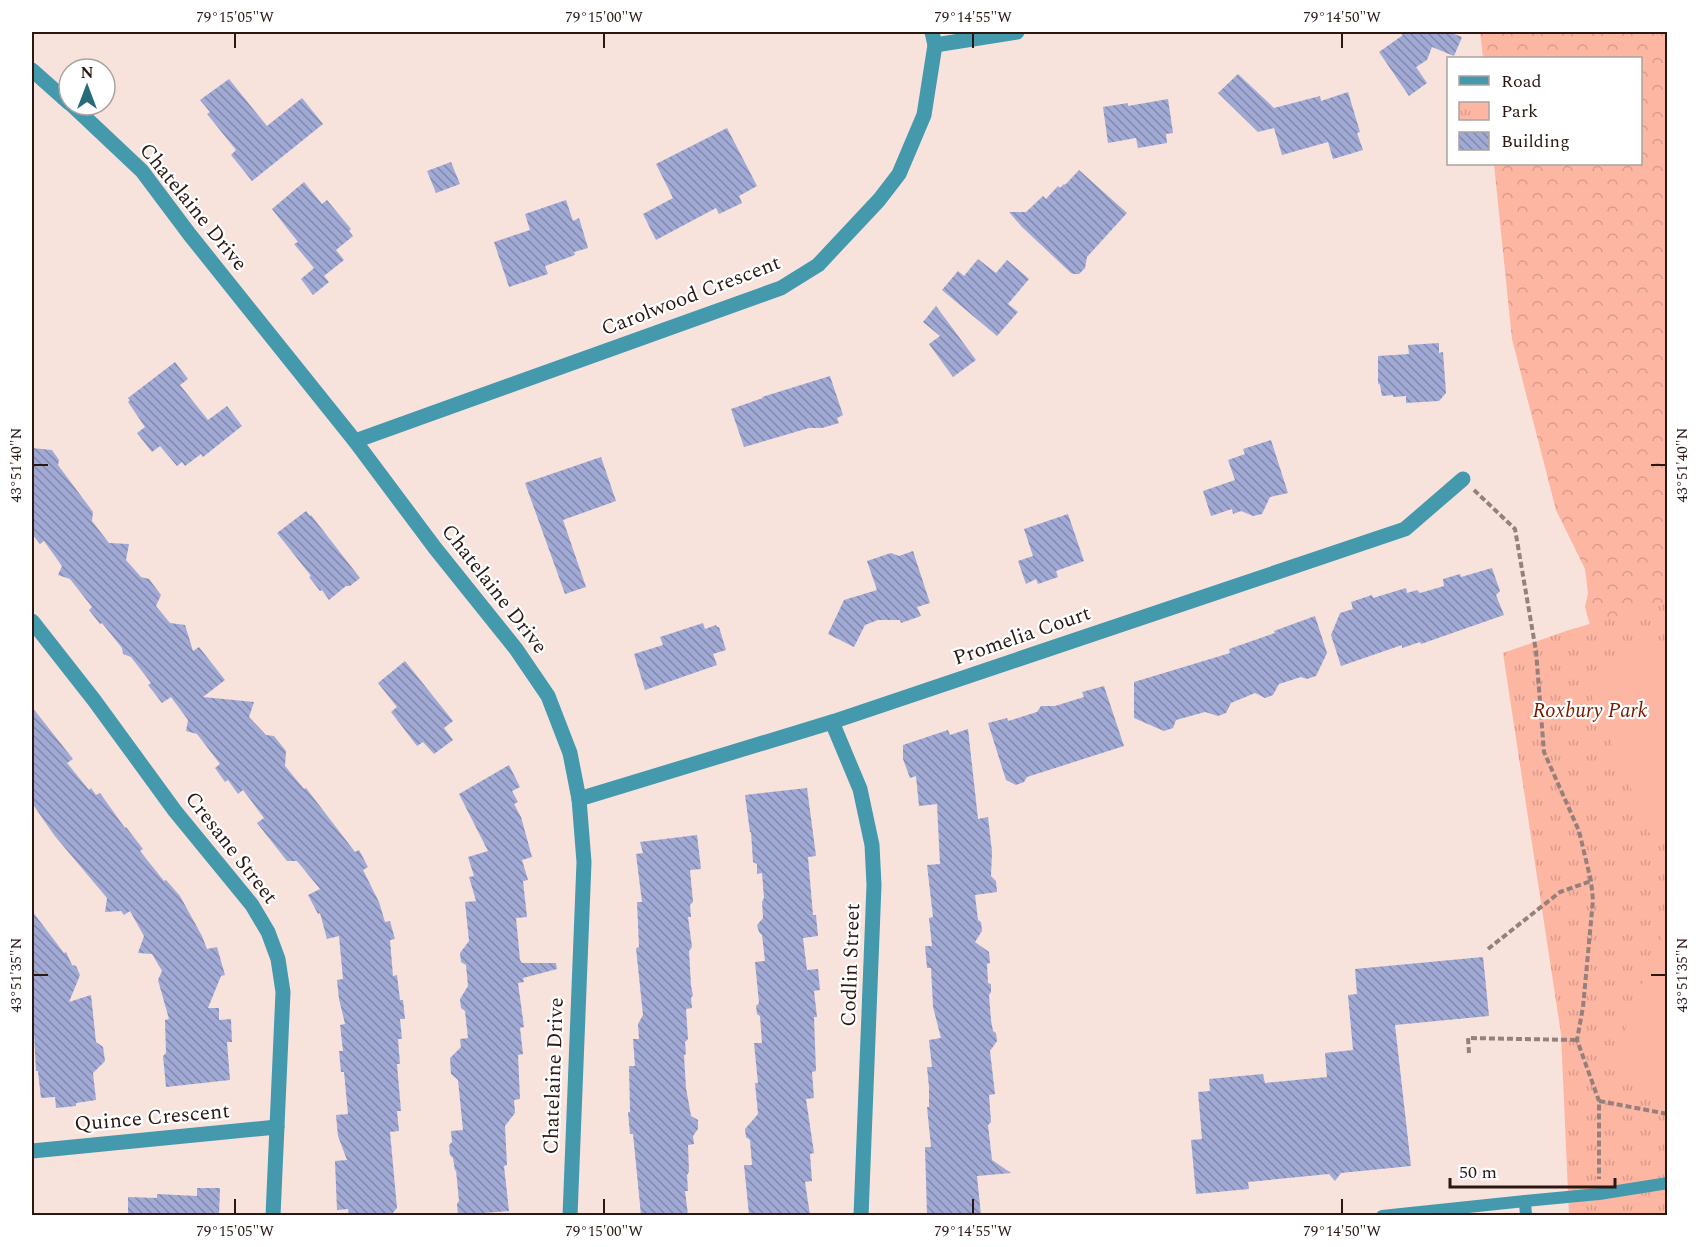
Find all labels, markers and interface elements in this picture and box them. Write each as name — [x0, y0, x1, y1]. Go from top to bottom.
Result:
text: 79°15'05"W — [196, 6, 274, 29]
text: 79°15'00"W — [565, 6, 643, 29]
text: 79°14'55"W — [934, 6, 1012, 29]
text: 79°14'50"W — [1303, 6, 1381, 29]
north arrow — [57, 57, 117, 117]
legend — [1447, 57, 1642, 165]
text: N — [80, 61, 94, 85]
text: Road — [1501, 68, 1542, 95]
text: Park — [1501, 98, 1538, 125]
text: Building — [1501, 128, 1570, 155]
street label: Chatelaine Drive — [131, 136, 255, 278]
street label: Carolwood Crescent — [597, 247, 785, 345]
text: 43°51'40"N — [5, 427, 28, 503]
text: 43°51'40"N — [1671, 427, 1694, 503]
street label: Chatelaine Drive — [433, 517, 555, 661]
street label: Promelia Court — [949, 598, 1095, 674]
park label: Roxbury Park — [1532, 695, 1648, 727]
street label: Cresane Street — [177, 785, 285, 911]
street label: Codlin Street — [833, 903, 869, 1027]
text: 43°51'35"N — [5, 937, 28, 1013]
text: 43°51'35"N — [1671, 937, 1694, 1013]
street label: Chatelaine Drive — [535, 997, 573, 1155]
street label: Quince Crescent — [73, 1095, 231, 1141]
scale bar — [1450, 1151, 1615, 1189]
text: 50 m — [1459, 1159, 1497, 1186]
text: 79°15'05"W — [196, 1220, 274, 1243]
text: 79°15'00"W — [565, 1220, 643, 1243]
text: 79°14'55"W — [934, 1220, 1012, 1243]
text: 79°14'50"W — [1303, 1220, 1381, 1243]

